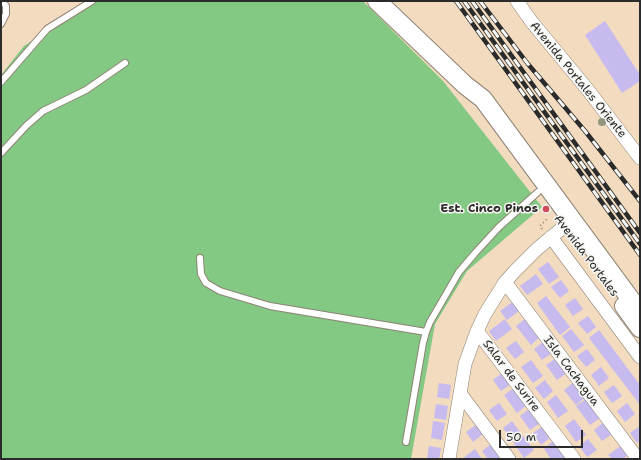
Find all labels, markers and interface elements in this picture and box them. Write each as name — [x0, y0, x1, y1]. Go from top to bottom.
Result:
street label: Avenida Portales Oriente — [527, 19, 629, 141]
place label: Est. Cinco Pinos — [440, 202, 538, 216]
marker: Est. Cinco Pinos — [541, 204, 551, 214]
street label: Avenida Portales — [551, 212, 621, 300]
street label: Isla Cachagua — [540, 333, 602, 409]
street label: Salar de Surire — [479, 337, 543, 415]
scale bar — [501, 422, 585, 448]
text: 50 m — [506, 429, 536, 445]

